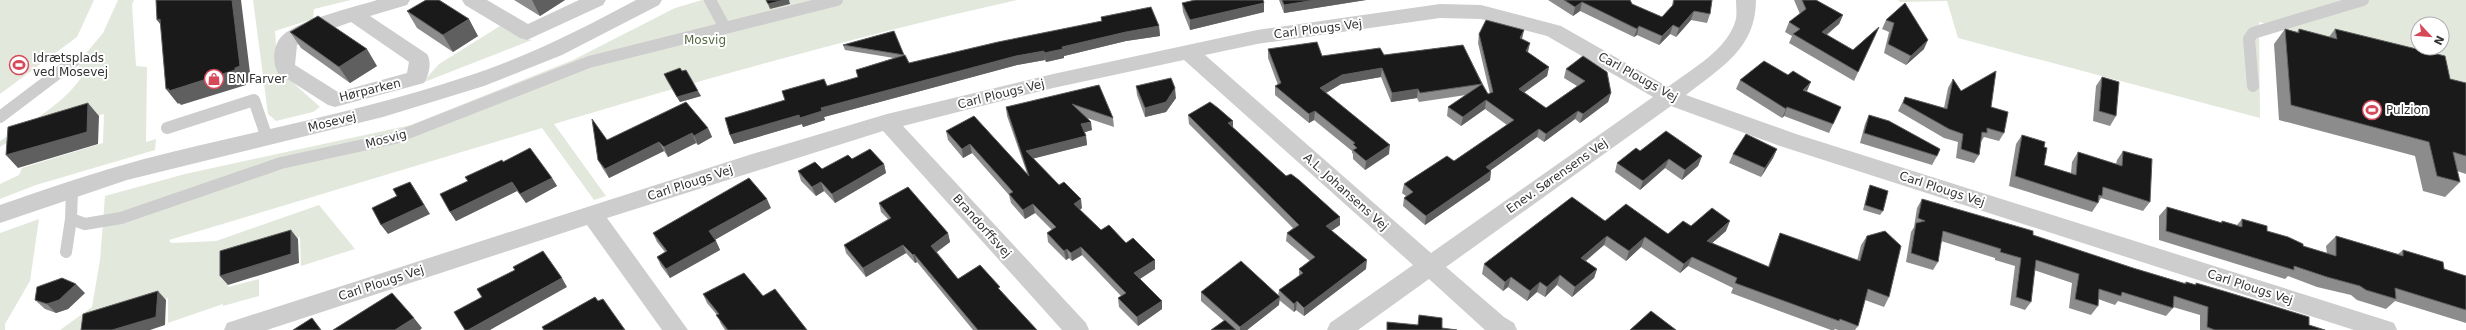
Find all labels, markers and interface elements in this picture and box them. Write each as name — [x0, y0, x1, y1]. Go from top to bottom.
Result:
north arrow — [2410, 16, 2450, 56]
street label: Carl Plougs Vej — [1273, 17, 1363, 41]
park label: Mosvig — [684, 33, 726, 47]
text: N — [2431, 33, 2446, 47]
street label: Carl Plougs Vej — [1596, 49, 1680, 105]
place label: Idrætsplads ved Mosevej — [33, 51, 108, 79]
sports icon: Idrætsplads ved Mosevej — [8, 54, 30, 76]
shop icon: BN Farver — [203, 68, 225, 90]
place label: BN Farver — [228, 72, 287, 86]
street label: Hørparken — [338, 76, 402, 104]
street label: Carl Plougs Vej — [956, 76, 1046, 112]
sports icon: Pulzion — [2361, 99, 2383, 121]
place label: Pulzion — [2386, 103, 2429, 117]
street label: Mosevej — [306, 109, 358, 135]
street label: Mosvig — [364, 127, 408, 151]
street label: Enev. Sørensens Vej — [1504, 136, 1610, 216]
street label: A.L. Johansens Vej — [1301, 150, 1391, 234]
street label: Carl Plougs Vej — [646, 163, 734, 203]
street label: Carl Plougs Vej — [1898, 169, 1986, 209]
street label: Brandorffsvej — [950, 191, 1014, 261]
street label: Carl Plougs Vej — [337, 263, 425, 303]
street label: Carl Plougs Vej — [2206, 267, 2294, 307]

